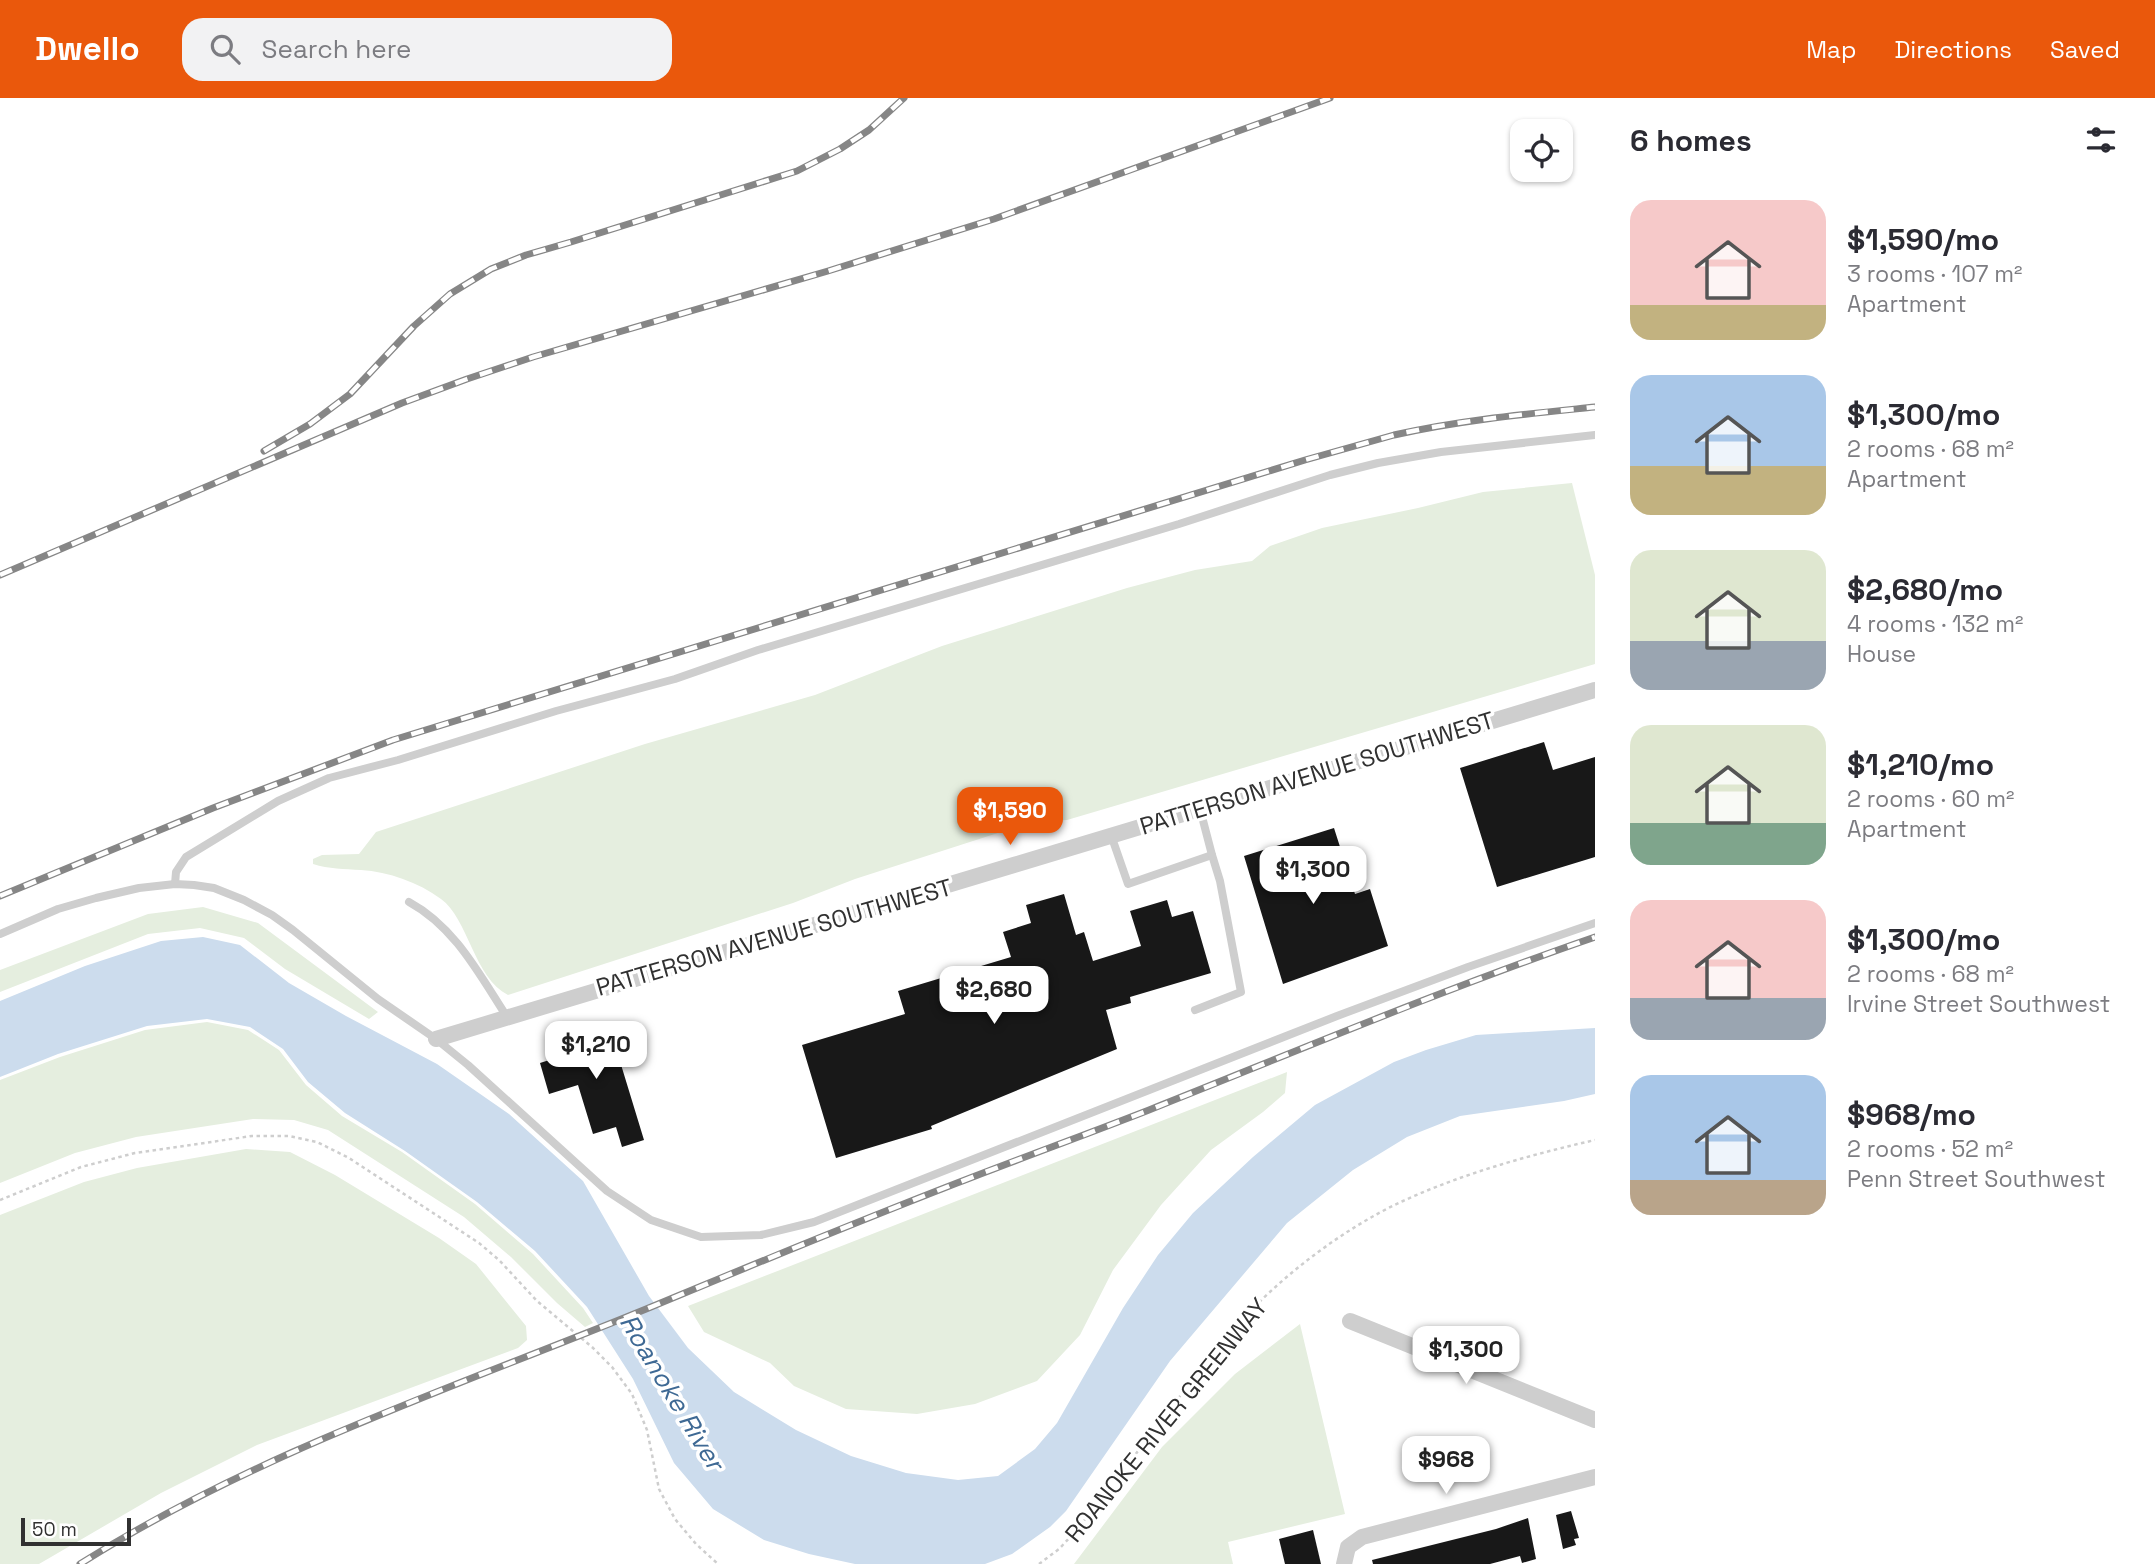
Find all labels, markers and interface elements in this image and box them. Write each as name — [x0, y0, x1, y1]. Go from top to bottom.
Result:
search box — [182, 18, 672, 81]
text: Dwello — [35, 28, 140, 70]
icon: search — [206, 30, 244, 68]
text: Search here — [262, 32, 411, 66]
text: Map — [1806, 34, 1856, 65]
text: Directions — [1894, 34, 2012, 65]
text: Saved — [2050, 34, 2120, 65]
map controls — [1510, 119, 1573, 182]
button: locate — [1510, 119, 1573, 182]
text: 6 homes — [1630, 121, 1752, 160]
icon: filters — [2082, 121, 2120, 159]
text: $1,590/mo — [1847, 220, 1999, 259]
icon: home — [1686, 228, 1770, 312]
text: 3 rooms · 107 m² — [1847, 259, 2023, 289]
text: Apartment — [1847, 289, 1967, 319]
text: $1,300/mo — [1847, 395, 2000, 434]
icon: home — [1686, 403, 1770, 487]
text: 2 rooms · 68 m² — [1847, 434, 2014, 464]
text: Apartment — [1847, 464, 1967, 494]
text: $2,680/mo — [1847, 570, 2003, 609]
icon: home — [1686, 578, 1770, 662]
text: 4 rooms · 132 m² — [1847, 609, 2023, 639]
text: House — [1847, 639, 1916, 669]
street label: PATTERSON AVENUE SOUTHWEST — [1136, 704, 1498, 842]
text: $1,210/mo — [1847, 745, 1994, 784]
icon: home — [1686, 753, 1770, 837]
text: 2 rooms · 60 m² — [1847, 784, 2014, 814]
pin: $1,590 — [953, 788, 1067, 847]
text: $1,590 — [973, 795, 1047, 825]
text: Apartment — [1847, 814, 1967, 844]
pin: $1,300 — [1256, 846, 1370, 906]
text: $1,300 — [1276, 854, 1350, 884]
street label: PATTERSON AVENUE SOUTHWEST — [592, 871, 956, 1003]
text: $1,300/mo — [1847, 920, 2000, 959]
icon: home — [1686, 928, 1770, 1012]
text: 2 rooms · 68 m² — [1847, 959, 2014, 989]
pin: $2,680 — [937, 967, 1051, 1026]
text: $2,680 — [955, 974, 1033, 1004]
text: Irvine Street Southwest — [1847, 989, 2110, 1019]
pin: $1,210 — [539, 1021, 653, 1081]
text: $1,210 — [561, 1029, 631, 1059]
text: $968/mo — [1847, 1095, 1976, 1134]
icon: home — [1686, 1103, 1770, 1187]
text: 2 rooms · 52 m² — [1847, 1134, 2013, 1164]
text: Penn Street Southwest — [1847, 1164, 2106, 1194]
street label: ROANOKE RIVER GREENWAY — [1058, 1291, 1274, 1548]
water label: Roanoke River — [612, 1308, 734, 1479]
pin: $1,300 — [1409, 1326, 1523, 1386]
text: $1,300 — [1429, 1334, 1503, 1364]
pin: $968 — [1405, 1436, 1487, 1496]
text: $968 — [1418, 1444, 1474, 1474]
scale bar — [21, 1515, 131, 1547]
text: 50 m — [32, 1517, 77, 1542]

